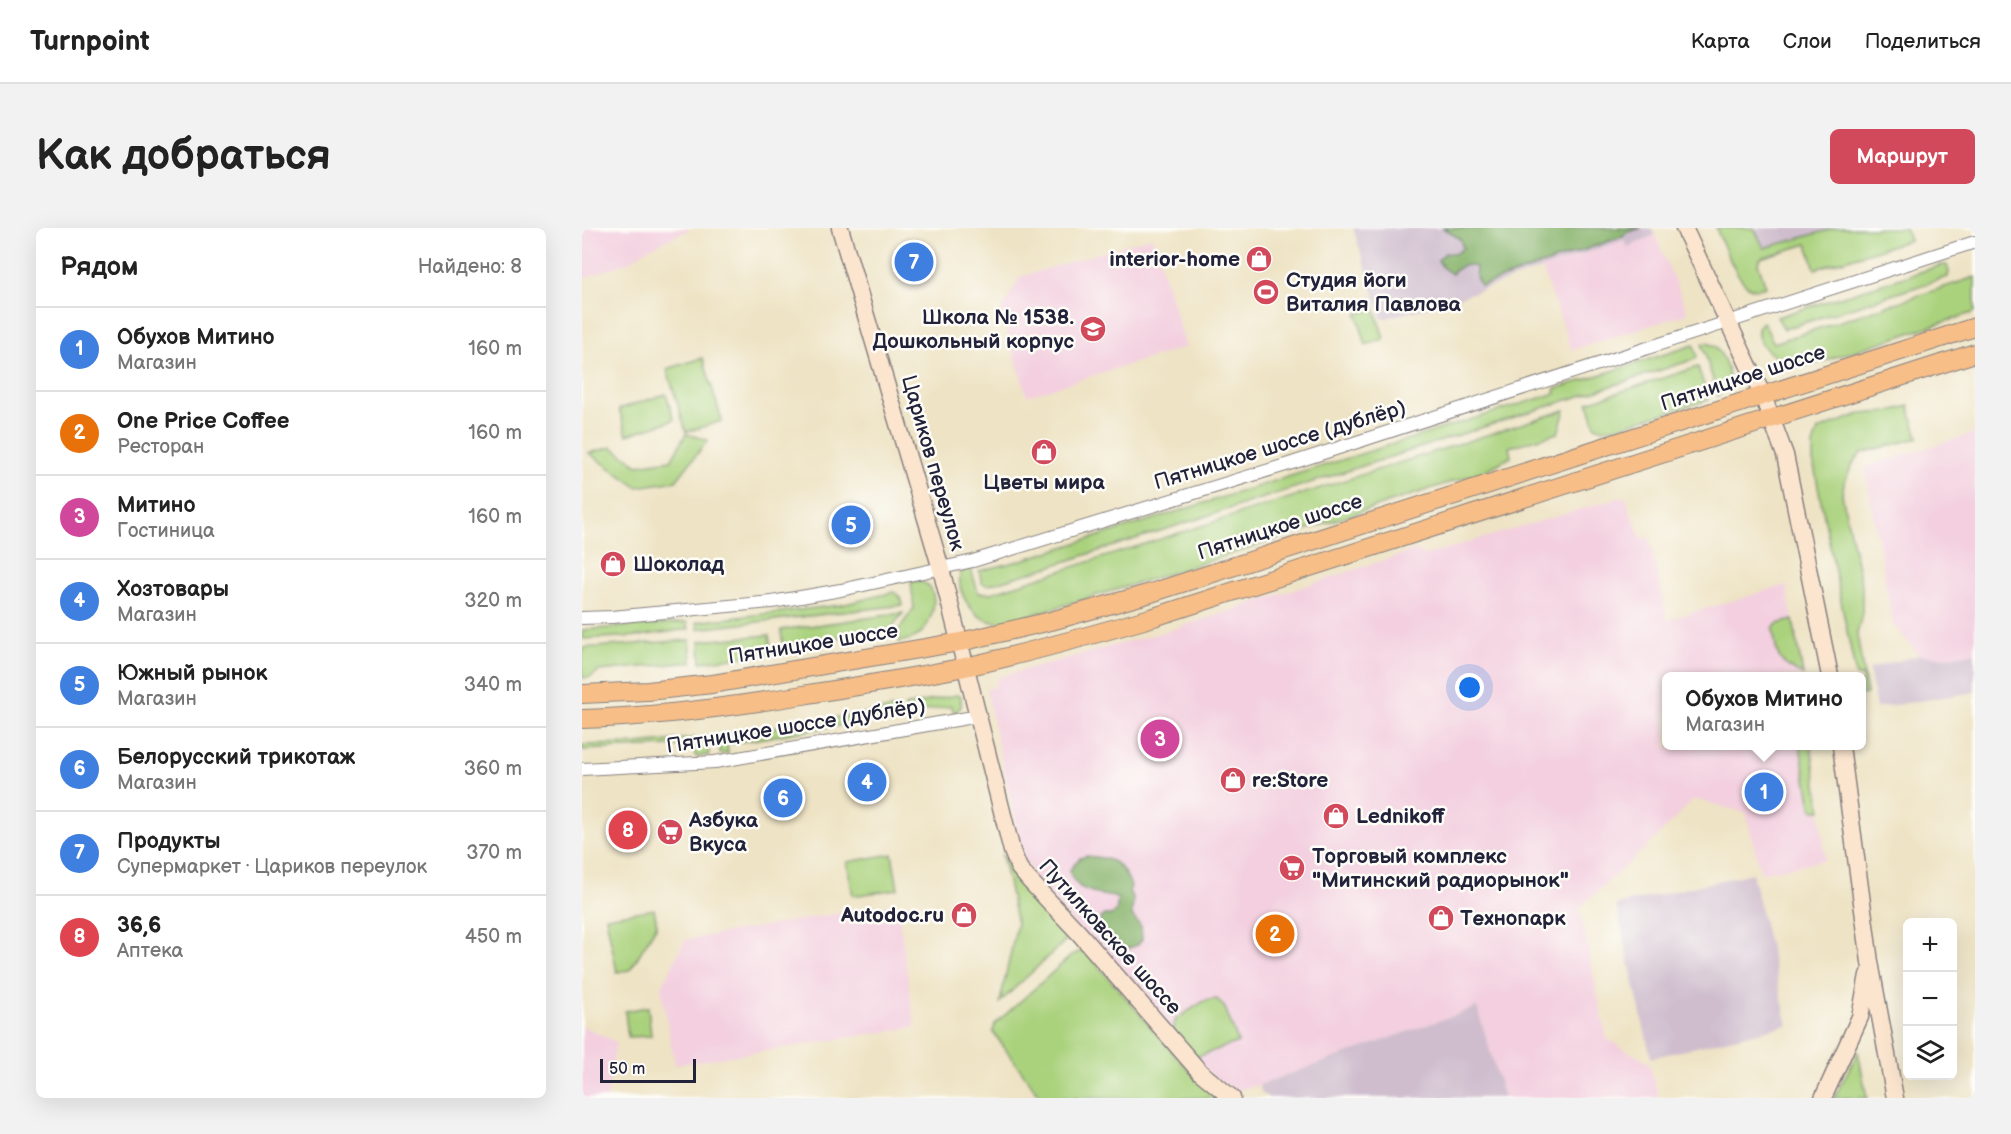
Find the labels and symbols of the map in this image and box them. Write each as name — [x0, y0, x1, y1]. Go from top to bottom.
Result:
pin: 7 — [894, 240, 934, 285]
shop icon: interior-home — [1244, 244, 1274, 274]
place label: interior-home — [1110, 247, 1240, 272]
place label: Студия йоги Виталия Павлова — [1286, 268, 1462, 317]
sports icon: Студия йоги Виталия Павлова — [1251, 277, 1281, 307]
place label: Школа № 1538. Дошкольный корпус — [873, 305, 1074, 354]
school or university icon: Школа № 1538. Дошкольный корпус — [1078, 314, 1108, 344]
street label: Пятницкое шоссе — [1657, 339, 1829, 416]
street label: Цариков переулок — [896, 372, 970, 554]
street label: Пятницкое шоссе (дублёр) — [1151, 395, 1409, 495]
shop icon: Цветы мира — [1029, 437, 1059, 467]
place label: Цветы мира — [983, 470, 1105, 495]
street label: Пятницкое шоссе — [1194, 488, 1366, 565]
pin: 5 — [832, 502, 870, 548]
shop icon: Шоколад — [598, 549, 628, 579]
place label: Шоколад — [633, 552, 725, 577]
street label: Пятницкое шоссе — [726, 618, 900, 670]
your location — [1455, 673, 1484, 702]
street label: Пятницкое шоссе (дублёр) — [665, 693, 927, 759]
pin: 3 — [1140, 716, 1180, 762]
pin: 4 — [848, 760, 886, 804]
shop icon: re:Store — [1218, 765, 1248, 795]
place label: re:Store — [1252, 768, 1328, 793]
pin: 1 — [1744, 770, 1784, 814]
pin: 6 — [764, 776, 802, 820]
shop icon: Lednikoff — [1321, 801, 1351, 831]
place label: Lednikoff — [1356, 804, 1445, 829]
pin: 8 — [608, 808, 648, 852]
place label: Азбука Вкуса — [688, 808, 759, 857]
supermarket icon: Азбука Вкуса — [655, 817, 685, 847]
place label: Торговый комплекс "Митинский радиорынок" — [1312, 844, 1569, 893]
supermarket icon: Торговый комплекс "Митинский радиорынок" — [1277, 853, 1307, 883]
street label: Путилковское шоссе — [1034, 854, 1187, 1020]
shop icon: Autodoc.ru — [949, 900, 979, 930]
place label: Autodoc.ru — [840, 903, 944, 928]
shop icon: Технопарк — [1426, 903, 1456, 933]
place label: Технопарк — [1460, 906, 1566, 931]
pin: 2 — [1256, 912, 1294, 956]
scale bar — [600, 1056, 696, 1084]

